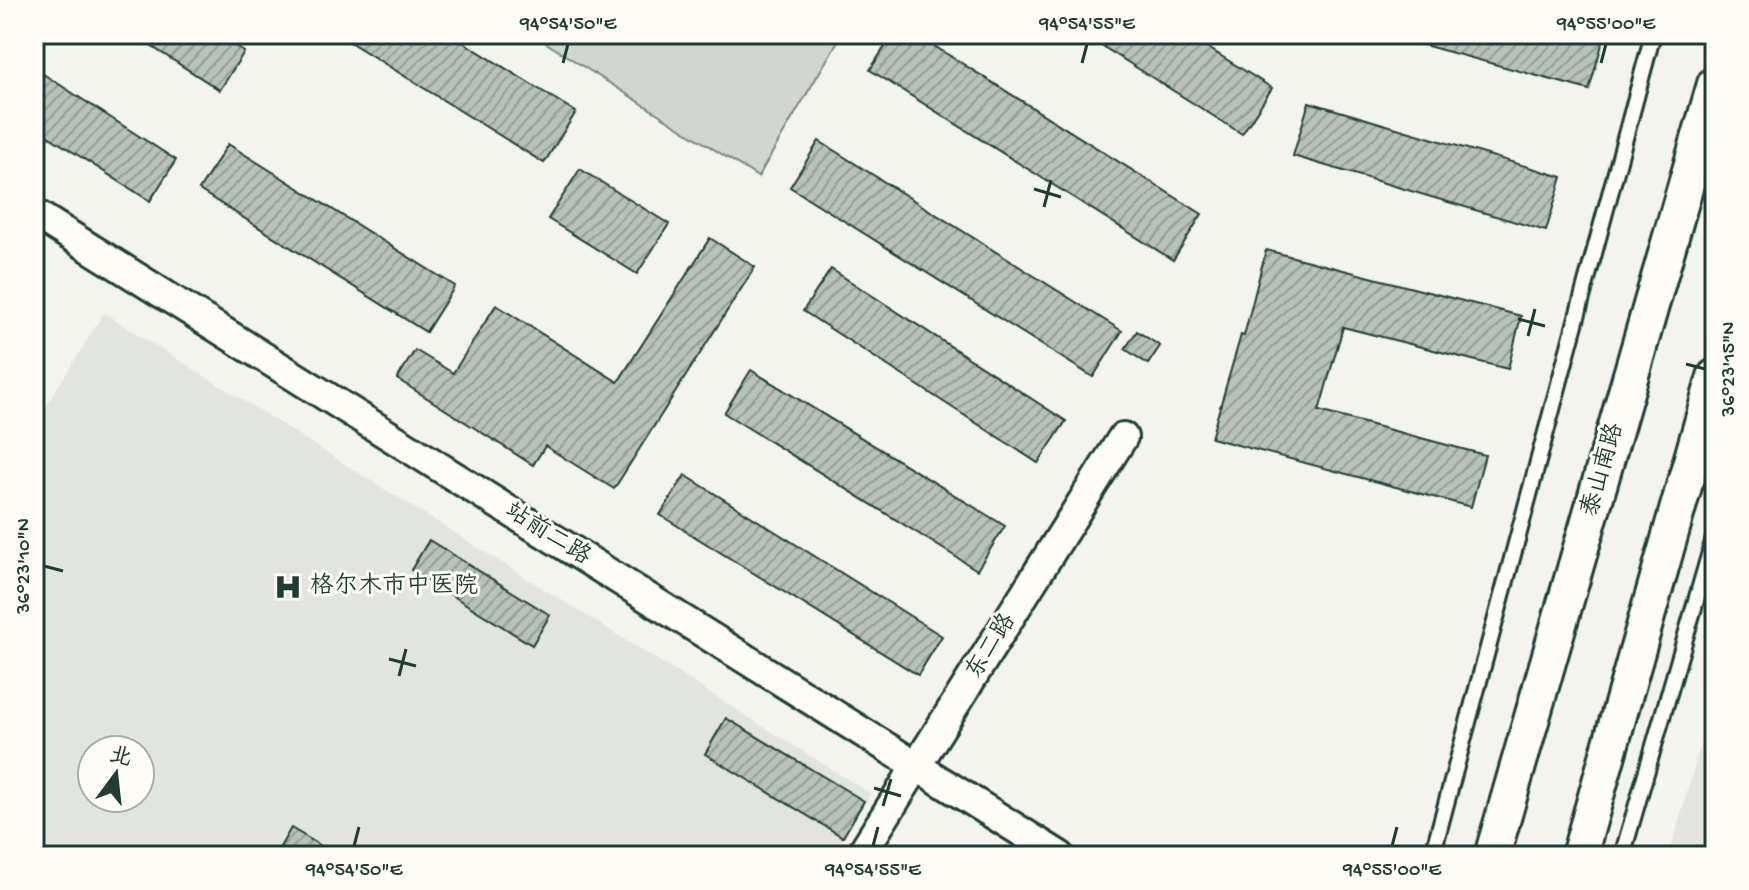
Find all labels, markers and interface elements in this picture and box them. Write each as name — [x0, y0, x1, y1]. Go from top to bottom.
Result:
text: 94°54'50"E — [519, 14, 618, 37]
text: 94°54'55"E — [1038, 14, 1136, 37]
text: 94°55'00"E — [1556, 14, 1657, 37]
text: 36°23'15"N — [1719, 322, 1742, 417]
street label: 泰山南路 — [1575, 419, 1631, 520]
street label: 站前二路 — [499, 496, 596, 573]
text: 36°23'10"N — [14, 518, 37, 615]
hospital icon: 格尔木市中医院 — [273, 572, 303, 602]
place label: 格尔木市中医院 — [310, 572, 478, 602]
street label: 东二路 — [959, 608, 1023, 685]
north arrow — [76, 734, 156, 814]
text: 北 — [106, 743, 134, 774]
text: 94°54'50"E — [305, 860, 404, 883]
text: 94°54'55"E — [824, 860, 922, 883]
text: 94°55'00"E — [1342, 860, 1443, 883]

